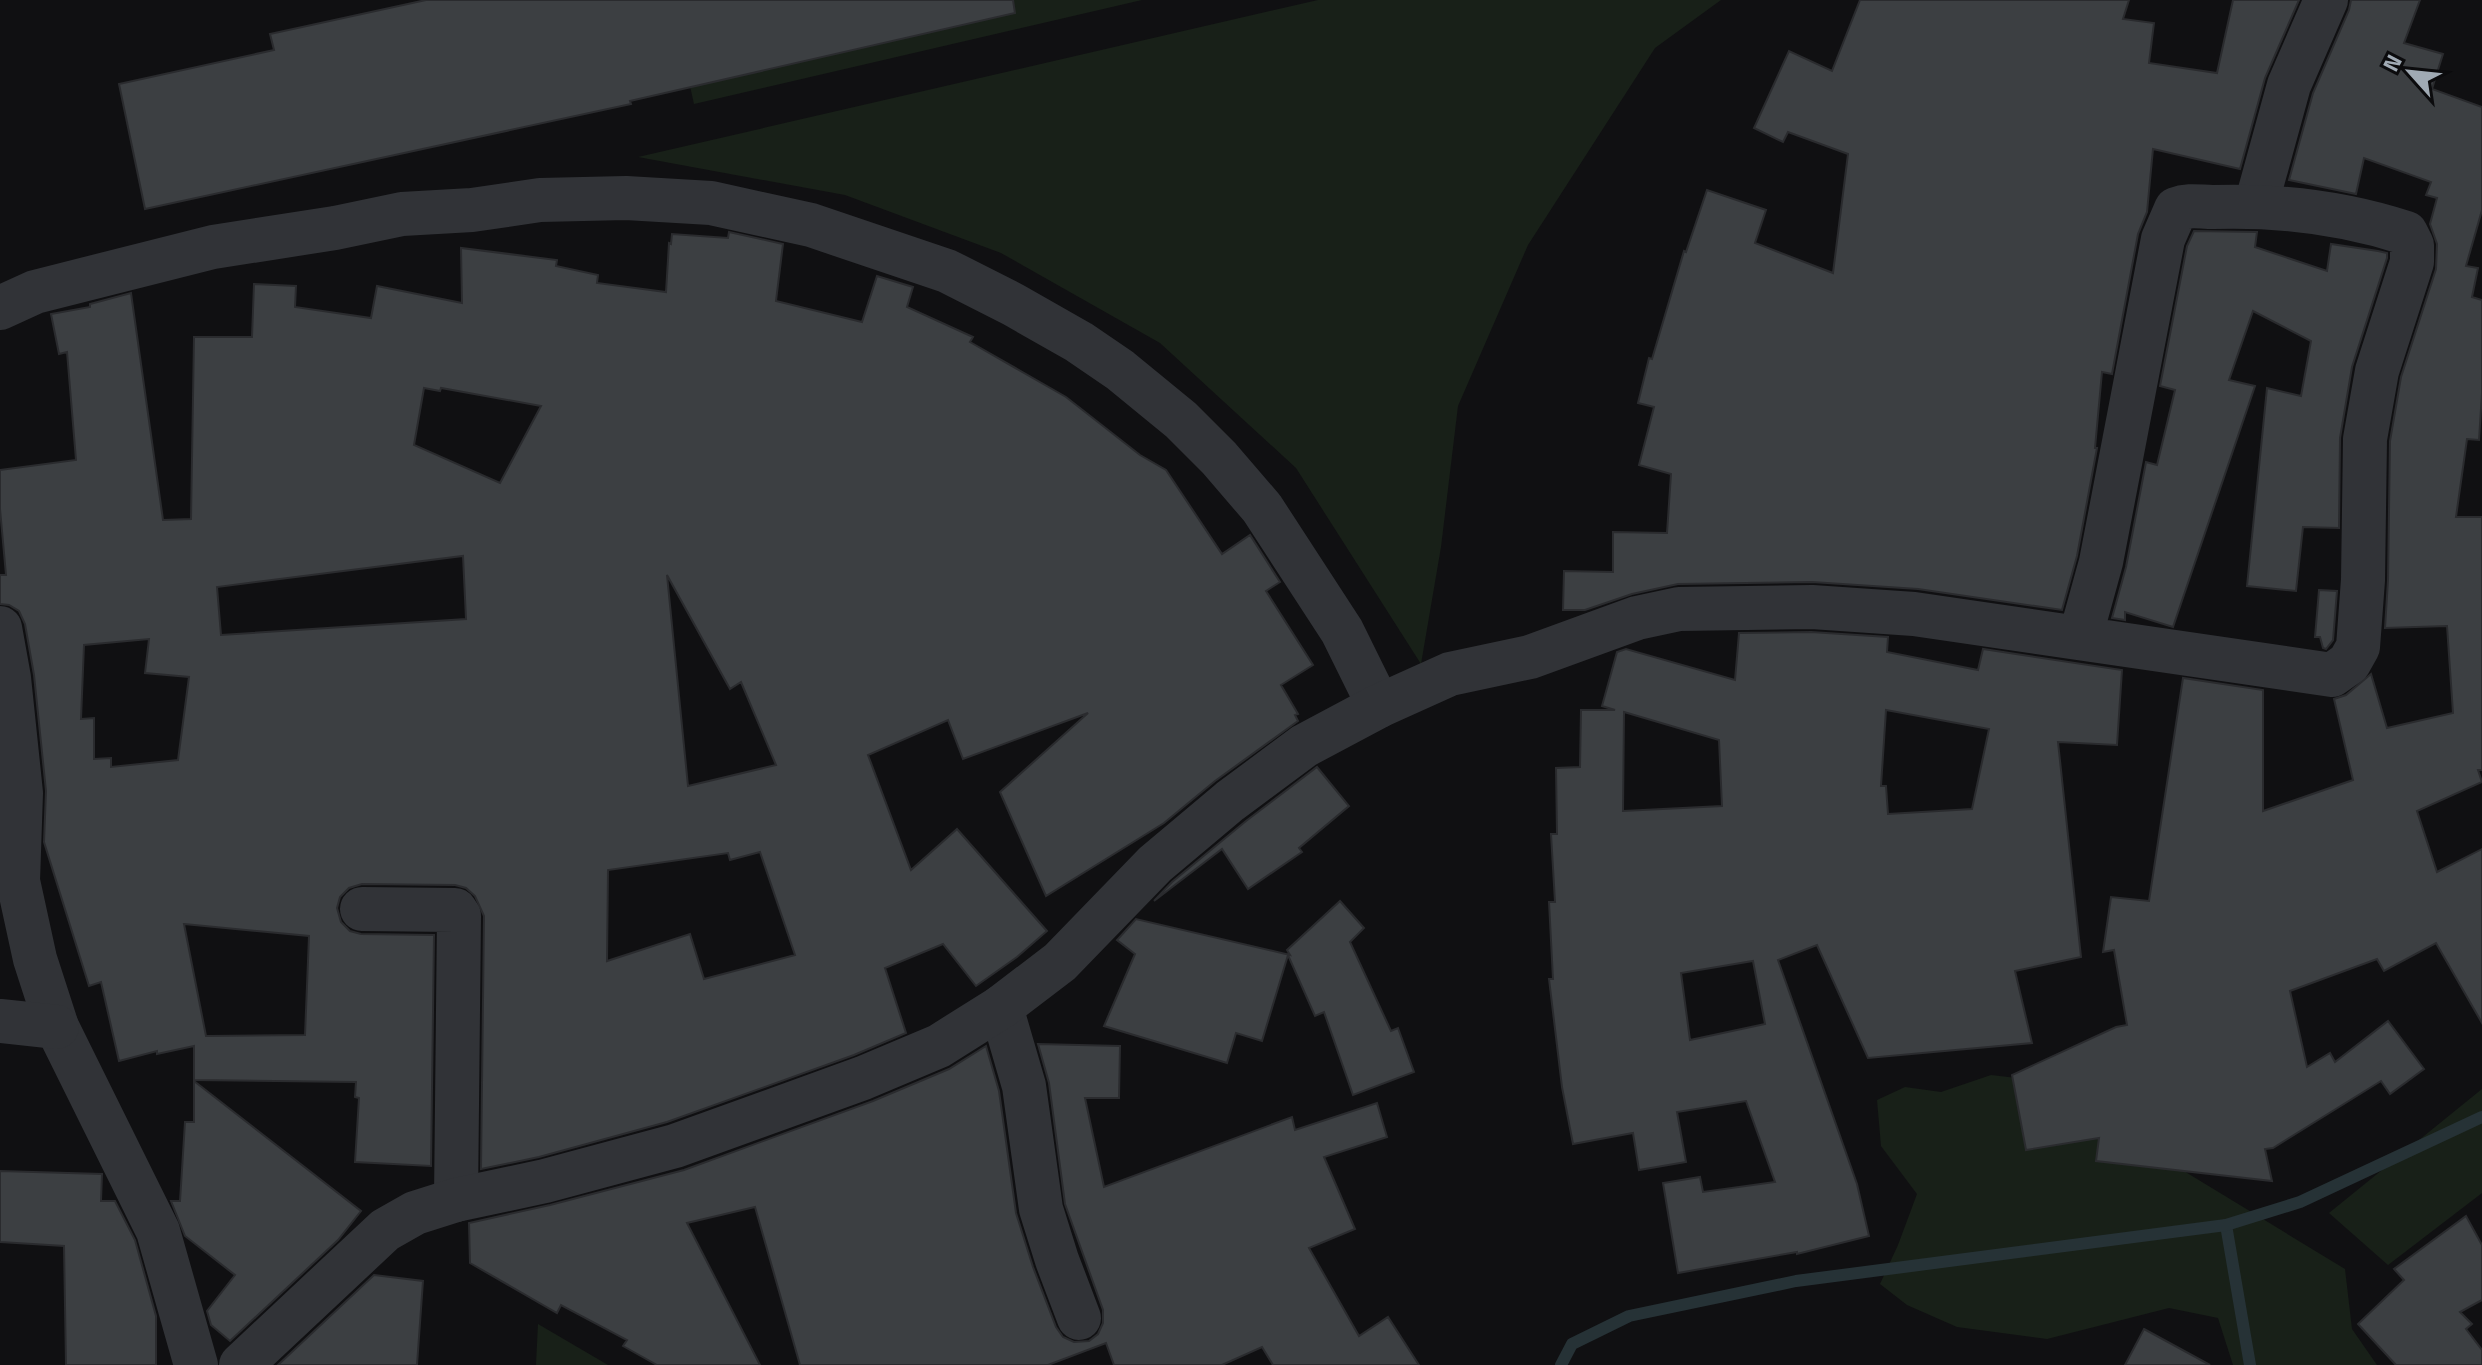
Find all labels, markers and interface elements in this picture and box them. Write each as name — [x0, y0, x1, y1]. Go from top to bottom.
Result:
north arrow — [2370, 32, 2450, 112]
text: N — [2374, 48, 2411, 77]

